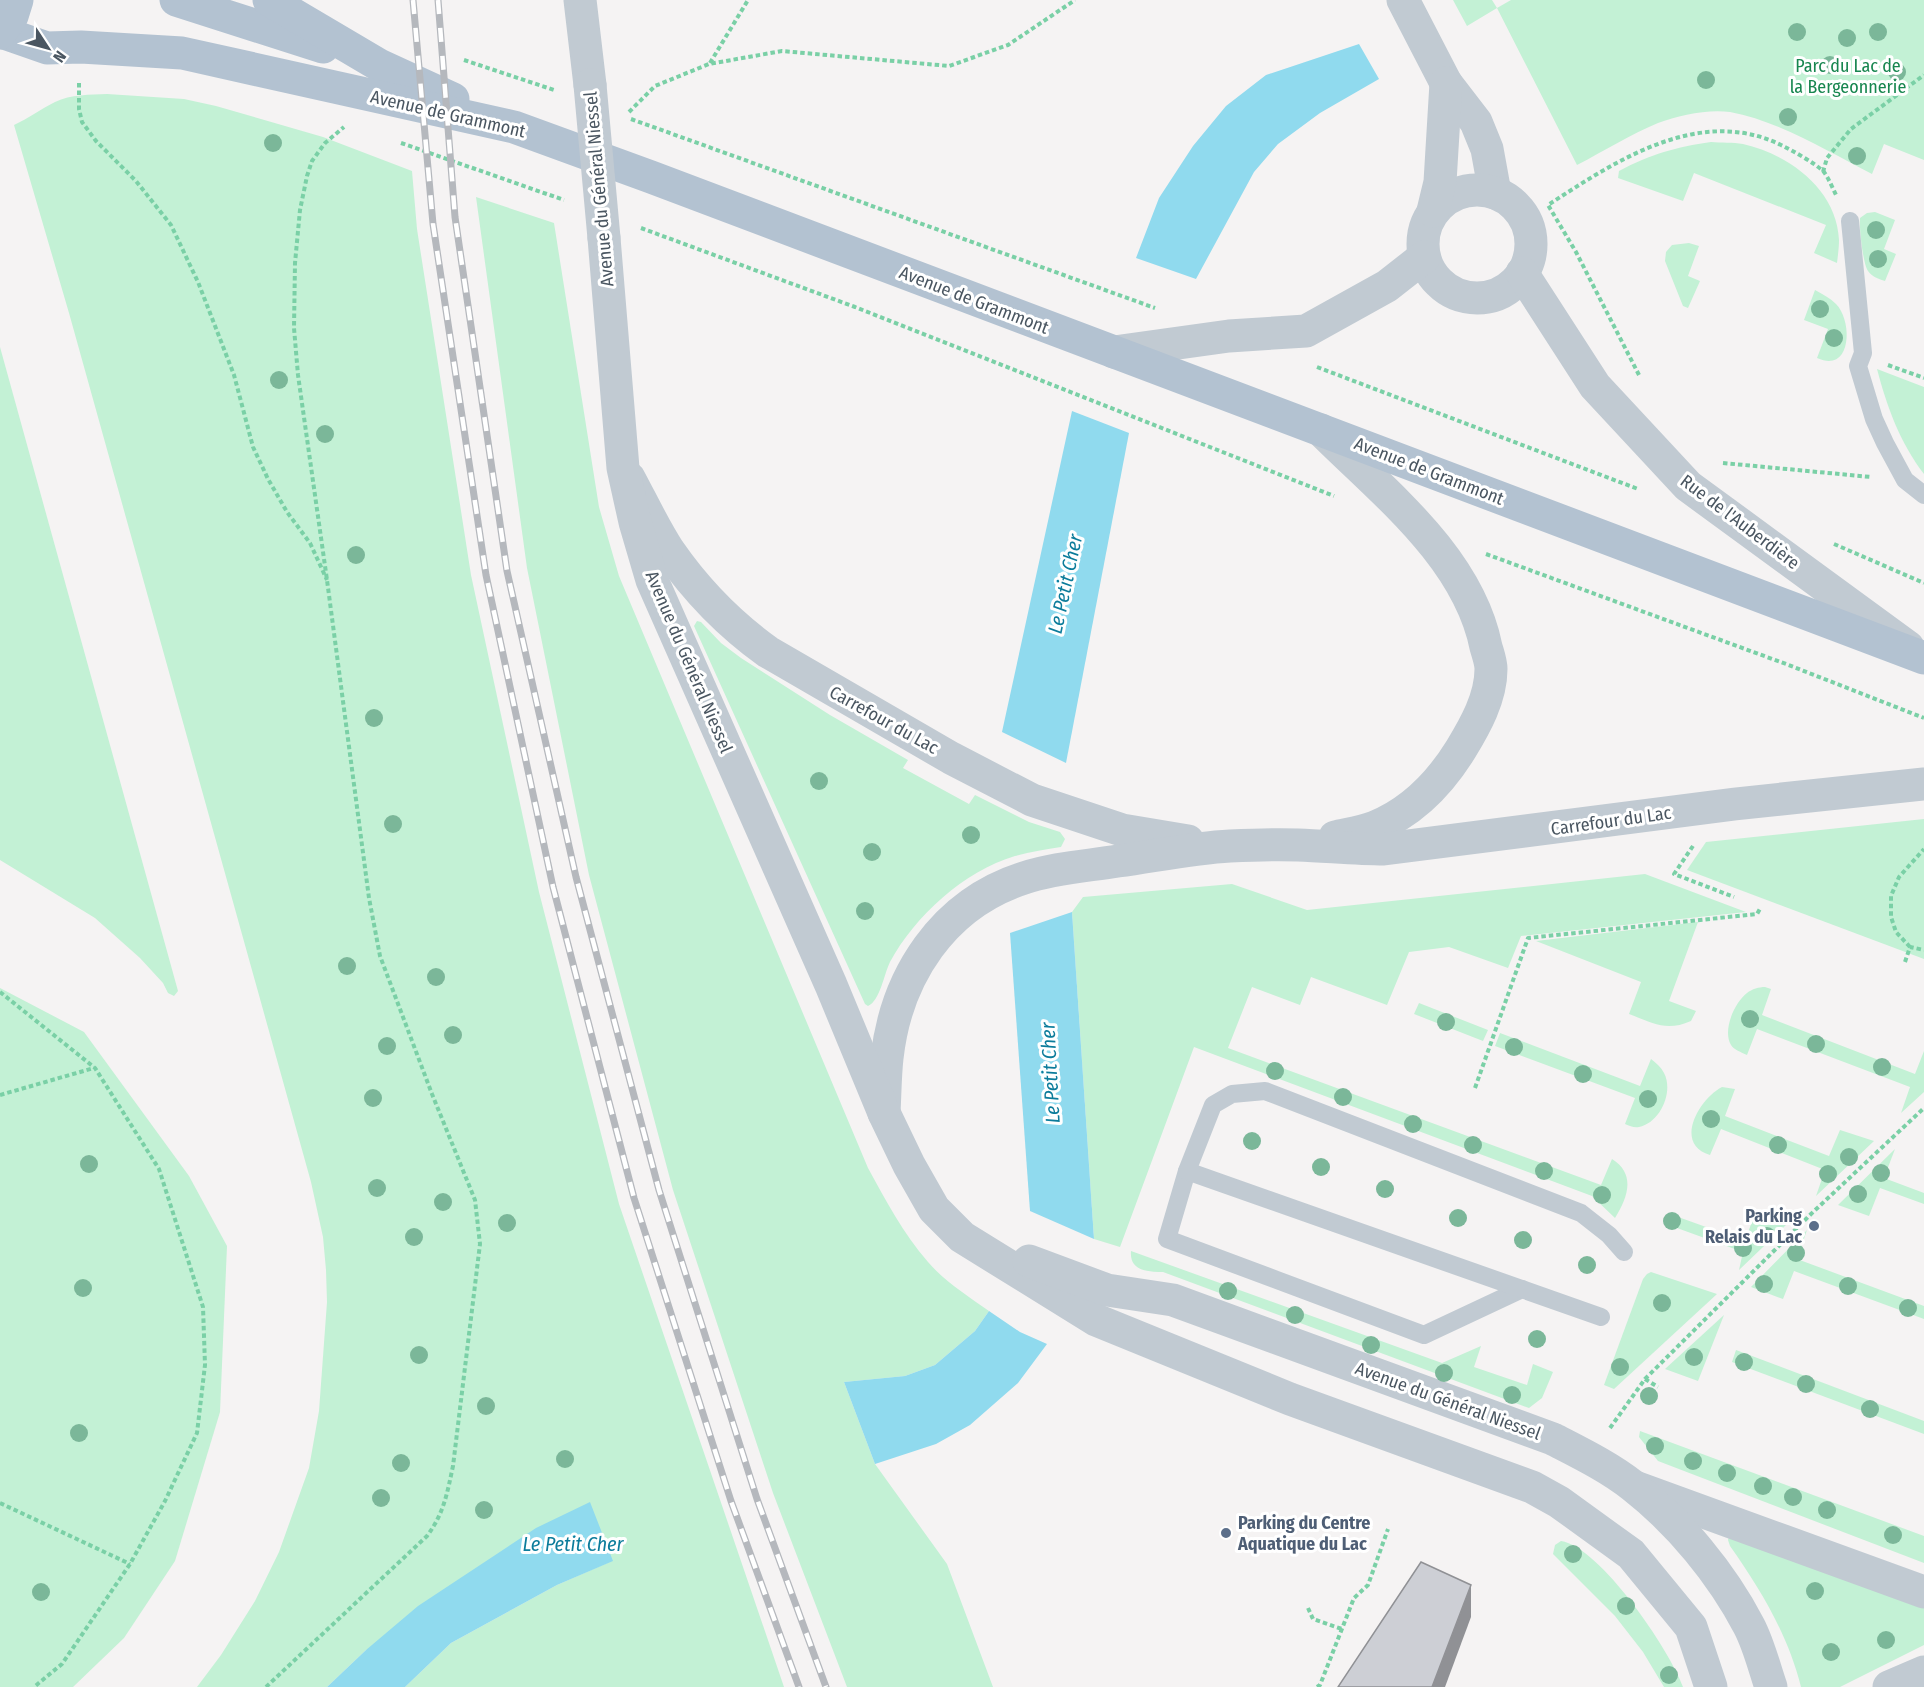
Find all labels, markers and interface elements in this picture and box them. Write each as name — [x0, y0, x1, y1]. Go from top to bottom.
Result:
north arrow — [18, 18, 78, 78]
text: N — [49, 47, 70, 66]
park label: Parc du Lac de la Bergeonnerie — [1790, 55, 1906, 98]
street label: Avenue de Grammont — [368, 85, 528, 143]
street label: Avenue du Général Niessel — [579, 90, 618, 287]
street label: Avenue de Grammont — [896, 261, 1052, 339]
street label: Avenue de Grammont — [1351, 432, 1507, 510]
street label: Rue de l'Auberdière — [1676, 470, 1804, 574]
water label: Le Petit Cher — [1043, 531, 1087, 636]
street label: Avenue du Général Niessel — [641, 568, 737, 757]
street label: Carrefour du Lac — [826, 681, 943, 759]
street label: Carrefour du Lac — [1549, 802, 1673, 840]
water label: Le Petit Cher — [1035, 1021, 1065, 1124]
place label: Parking Relais du Lac — [1705, 1205, 1802, 1248]
marker: Parking Relais du Lac — [1807, 1219, 1821, 1233]
street label: Avenue du Général Niessel — [1352, 1357, 1544, 1445]
place label: Parking du Centre Aquatique du Lac — [1237, 1512, 1371, 1555]
marker: Parking du Centre Aquatique du Lac — [1219, 1526, 1233, 1540]
water label: Le Petit Cher — [522, 1532, 625, 1556]

